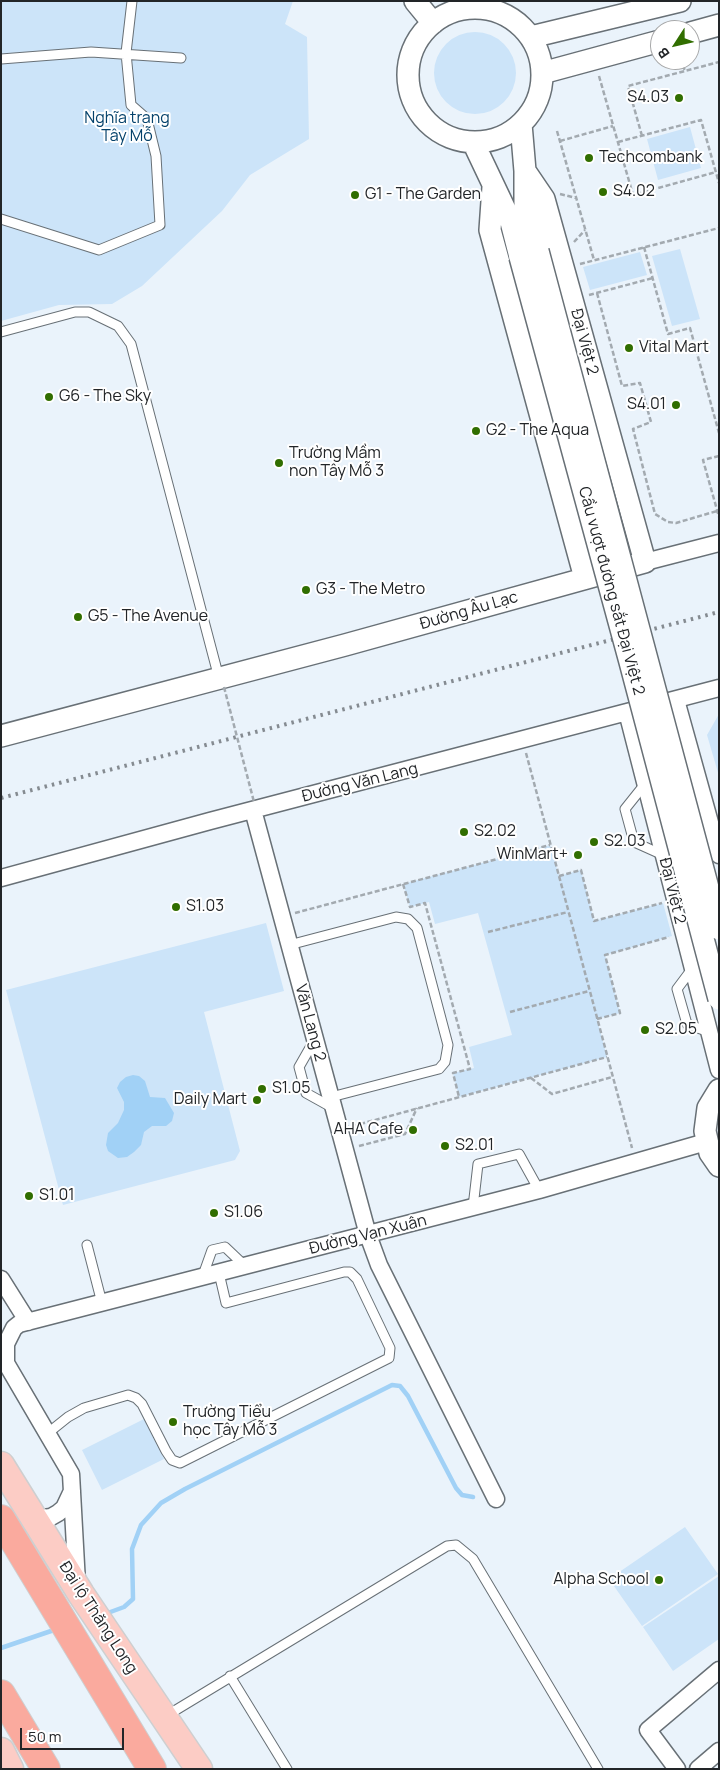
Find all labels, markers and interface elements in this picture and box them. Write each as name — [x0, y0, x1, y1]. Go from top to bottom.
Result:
north arrow — [650, 20, 700, 70]
text: B — [653, 44, 673, 62]
place label: S4.03 — [627, 88, 669, 108]
marker: S4.03 — [673, 92, 685, 104]
park label: Nghĩa trang Tây Mỗ — [84, 109, 170, 147]
place label: Techcombank — [599, 148, 702, 168]
marker: Techcombank — [583, 152, 595, 164]
place label: S4.02 — [613, 182, 655, 202]
place label: G1 - The Garden — [365, 185, 481, 205]
marker: S4.02 — [597, 186, 609, 198]
marker: G1 - The Garden — [349, 189, 361, 201]
street label: Đại Việt 2 — [566, 307, 602, 377]
place label: Vital Mart — [639, 338, 709, 358]
marker: Vital Mart — [623, 342, 635, 354]
place label: G6 - The Sky — [59, 387, 151, 407]
marker: G6 - The Sky — [43, 391, 55, 403]
place label: S4.01 — [627, 395, 666, 415]
marker: S4.01 — [670, 399, 682, 411]
place label: G2 - The Aqua — [486, 421, 589, 441]
marker: G2 - The Aqua — [470, 425, 482, 437]
place label: Trường Mầm non Tây Mỗ 3 — [289, 444, 384, 482]
marker: Trường Mầm non Tây Mỗ 3 — [273, 457, 285, 469]
street label: Cầu vượt đường sắt Đại Việt 2 — [574, 485, 648, 697]
place label: G3 - The Metro — [316, 580, 425, 600]
marker: G3 - The Metro — [300, 584, 312, 596]
street label: Đường Âu Lạc — [418, 588, 520, 634]
place label: G5 - The Avenue — [88, 607, 208, 627]
marker: G5 - The Avenue — [72, 611, 84, 623]
street label: Đường Văn Lang — [300, 759, 420, 807]
place label: S2.02 — [474, 822, 516, 842]
marker: S2.02 — [458, 826, 470, 838]
place label: S2.03 — [604, 832, 646, 852]
marker: S2.03 — [588, 836, 600, 848]
place label: WinMart+ — [496, 845, 568, 865]
marker: WinMart+ — [572, 849, 584, 861]
street label: Đại Việt 2 — [655, 856, 689, 926]
place label: S1.03 — [186, 897, 224, 917]
marker: S1.03 — [170, 901, 182, 913]
street label: Văn Lang 2 — [291, 982, 329, 1064]
place label: S2.05 — [655, 1020, 697, 1040]
marker: S2.05 — [639, 1024, 651, 1036]
place label: S1.05 — [272, 1079, 311, 1099]
marker: S1.05 — [256, 1083, 268, 1095]
place label: Daily Mart — [174, 1090, 247, 1110]
marker: Daily Mart — [251, 1094, 263, 1106]
place label: AHA Cafe — [334, 1120, 403, 1140]
marker: AHA Cafe — [407, 1124, 419, 1136]
place label: S2.01 — [455, 1136, 494, 1156]
marker: S2.01 — [439, 1140, 451, 1152]
place label: S1.01 — [39, 1186, 75, 1206]
marker: S1.01 — [23, 1190, 35, 1202]
place label: S1.06 — [224, 1203, 263, 1223]
marker: S1.06 — [208, 1207, 220, 1219]
street label: Đường Vạn Xuân — [307, 1211, 429, 1259]
place label: Trường Tiểu học Tây Mỗ 3 — [183, 1403, 277, 1441]
marker: Trường Tiểu học Tây Mỗ 3 — [167, 1416, 179, 1428]
street label: Đại lộ Thăng Long — [55, 1558, 141, 1678]
place label: Alpha School — [553, 1570, 649, 1590]
marker: Alpha School — [653, 1574, 665, 1586]
scale bar — [22, 1718, 126, 1750]
text: 50 m — [28, 1726, 62, 1747]

